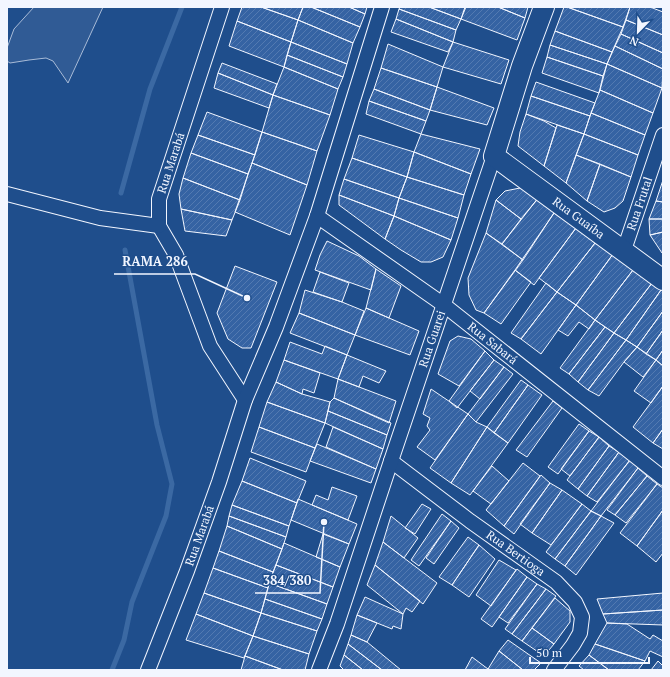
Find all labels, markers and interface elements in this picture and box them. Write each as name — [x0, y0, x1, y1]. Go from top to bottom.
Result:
north arrow — [618, 12, 658, 52]
text: N — [627, 33, 641, 49]
street label: Rua Marabá — [154, 130, 187, 195]
street label: Rua Frutal — [623, 174, 655, 232]
street label: Rua Guaíba — [550, 193, 608, 242]
callout: RAMA 286 — [114, 249, 195, 274]
text: RAMA 286 — [122, 252, 188, 270]
street label: Rua Guarei — [415, 308, 448, 369]
street label: Rua Sabará — [465, 319, 521, 367]
street label: Rua Marabá — [181, 503, 217, 568]
street label: Rua Bertioga — [483, 527, 548, 579]
callout: 384/380 — [255, 568, 320, 593]
text: 384/380 — [263, 571, 312, 589]
scale bar — [530, 639, 649, 665]
text: 50 m — [536, 645, 563, 660]

